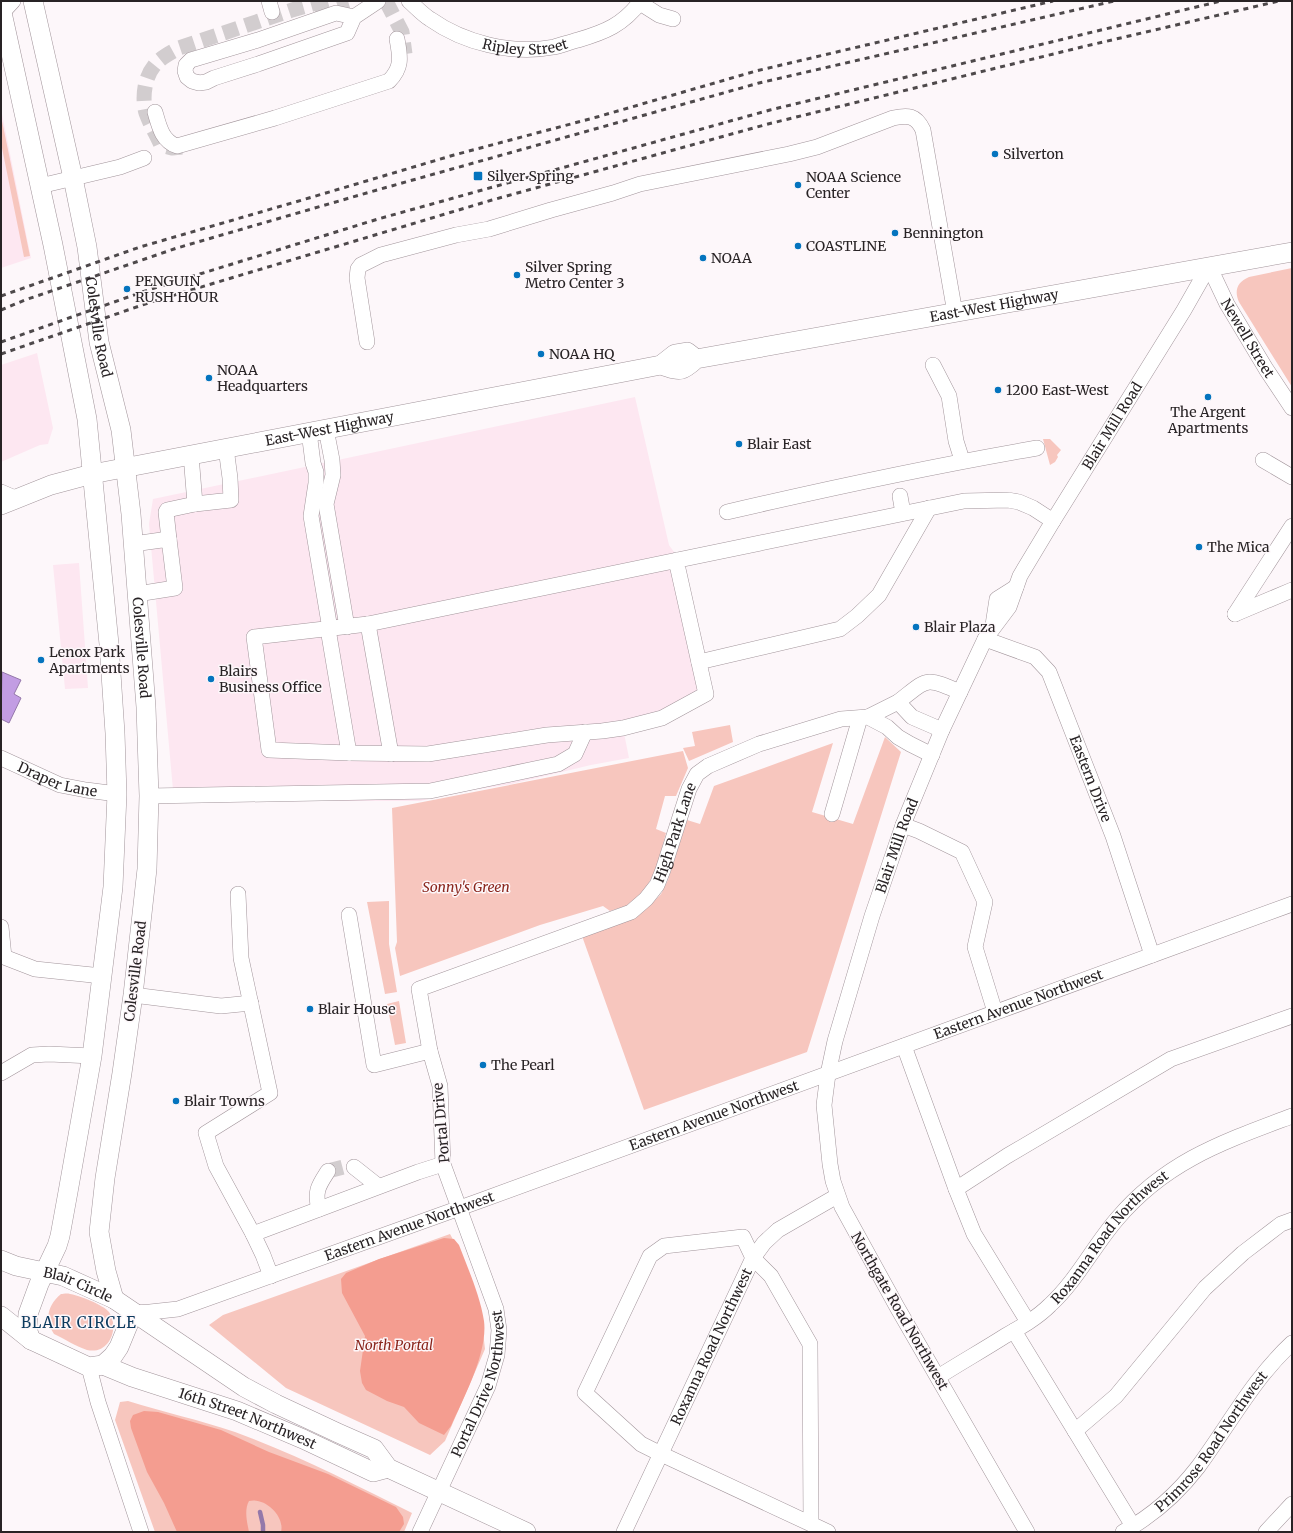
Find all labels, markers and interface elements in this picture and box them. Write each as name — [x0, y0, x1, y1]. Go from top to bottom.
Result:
street label: Ripley Street — [481, 34, 571, 59]
place label: Silverton — [1003, 145, 1064, 163]
marker: Silverton — [990, 149, 1000, 159]
place label: Silver Spring — [487, 167, 574, 185]
place label: NOAA Science Center — [806, 168, 901, 202]
marker: Silver Spring — [472, 170, 484, 182]
marker: NOAA Science Center — [793, 180, 803, 190]
place label: Bennington — [903, 224, 983, 242]
marker: Bennington — [890, 228, 900, 238]
place label: COASTLINE — [806, 237, 886, 255]
marker: COASTLINE — [793, 241, 803, 251]
place label: NOAA — [711, 249, 752, 267]
marker: NOAA — [698, 253, 708, 263]
place label: Silver Spring Metro Center 3 — [525, 258, 624, 292]
marker: Silver Spring Metro Center 3 — [512, 270, 522, 280]
place label: PENGUIN RUSH HOUR — [135, 272, 219, 306]
street label: Colesville Road — [82, 276, 117, 380]
marker: PENGUIN RUSH HOUR — [122, 284, 132, 294]
street label: East-West Highway — [928, 285, 1061, 326]
street label: Newell Street — [1217, 295, 1279, 382]
place label: NOAA HQ — [549, 345, 615, 363]
marker: NOAA HQ — [536, 349, 546, 359]
place label: NOAA Headquarters — [217, 361, 308, 395]
marker: NOAA Headquarters — [204, 373, 214, 383]
street label: Blair Mill Road — [1078, 378, 1146, 473]
place label: 1200 East-West — [1006, 381, 1109, 399]
marker: 1200 East-West — [993, 385, 1003, 395]
marker: The Argent Apartments — [1203, 392, 1213, 402]
place label: The Argent Apartments — [1167, 403, 1248, 437]
street label: East-West Highway — [264, 407, 396, 450]
place label: Blair East — [747, 435, 812, 453]
marker: Blair East — [734, 439, 744, 449]
place label: The Mica — [1207, 538, 1270, 556]
marker: The Mica — [1194, 542, 1204, 552]
street label: Colesville Road — [128, 596, 154, 700]
place label: Blair Plaza — [924, 618, 996, 636]
marker: Blair Plaza — [911, 622, 921, 632]
place label: Lenox Park Apartments — [48, 643, 130, 677]
marker: Lenox Park Apartments — [36, 655, 46, 665]
place label: Blairs Business Office — [219, 662, 322, 696]
marker: Blairs Business Office — [206, 674, 216, 684]
street label: Eastern Drive — [1066, 733, 1116, 824]
street label: Draper Lane — [15, 758, 98, 800]
street label: High Park Lane — [650, 779, 700, 885]
street label: Blair Mill Road — [871, 795, 922, 896]
park label: Sonny's Green — [422, 878, 510, 896]
street label: Colesville Road — [120, 919, 150, 1022]
street label: Eastern Avenue Northwest — [931, 965, 1106, 1043]
place label: Blair House — [318, 1000, 395, 1018]
marker: Blair House — [305, 1004, 315, 1014]
place label: The Pearl — [491, 1056, 555, 1074]
marker: The Pearl — [478, 1060, 488, 1070]
street label: Eastern Avenue Northwest — [627, 1076, 801, 1154]
street label: Portal Drive — [429, 1082, 453, 1164]
place label: Blair Towns — [184, 1092, 265, 1110]
marker: Blair Towns — [171, 1096, 181, 1106]
street label: Roxanna Road Northwest — [1047, 1166, 1172, 1308]
street label: Eastern Avenue Northwest — [322, 1187, 497, 1265]
street label: Northgate Road Northwest — [847, 1229, 953, 1394]
street label: Blair Circle — [42, 1263, 115, 1306]
street label: Roxanna Road Northwest — [667, 1265, 756, 1428]
street label: Portal Drive Northwest — [447, 1308, 508, 1460]
district label: BLAIR CIRCLE — [21, 1313, 137, 1332]
park label: North Portal — [355, 1336, 433, 1354]
street label: Primrose Road Northwest — [1151, 1367, 1272, 1516]
street label: 16th Street Northwest — [176, 1384, 320, 1453]

